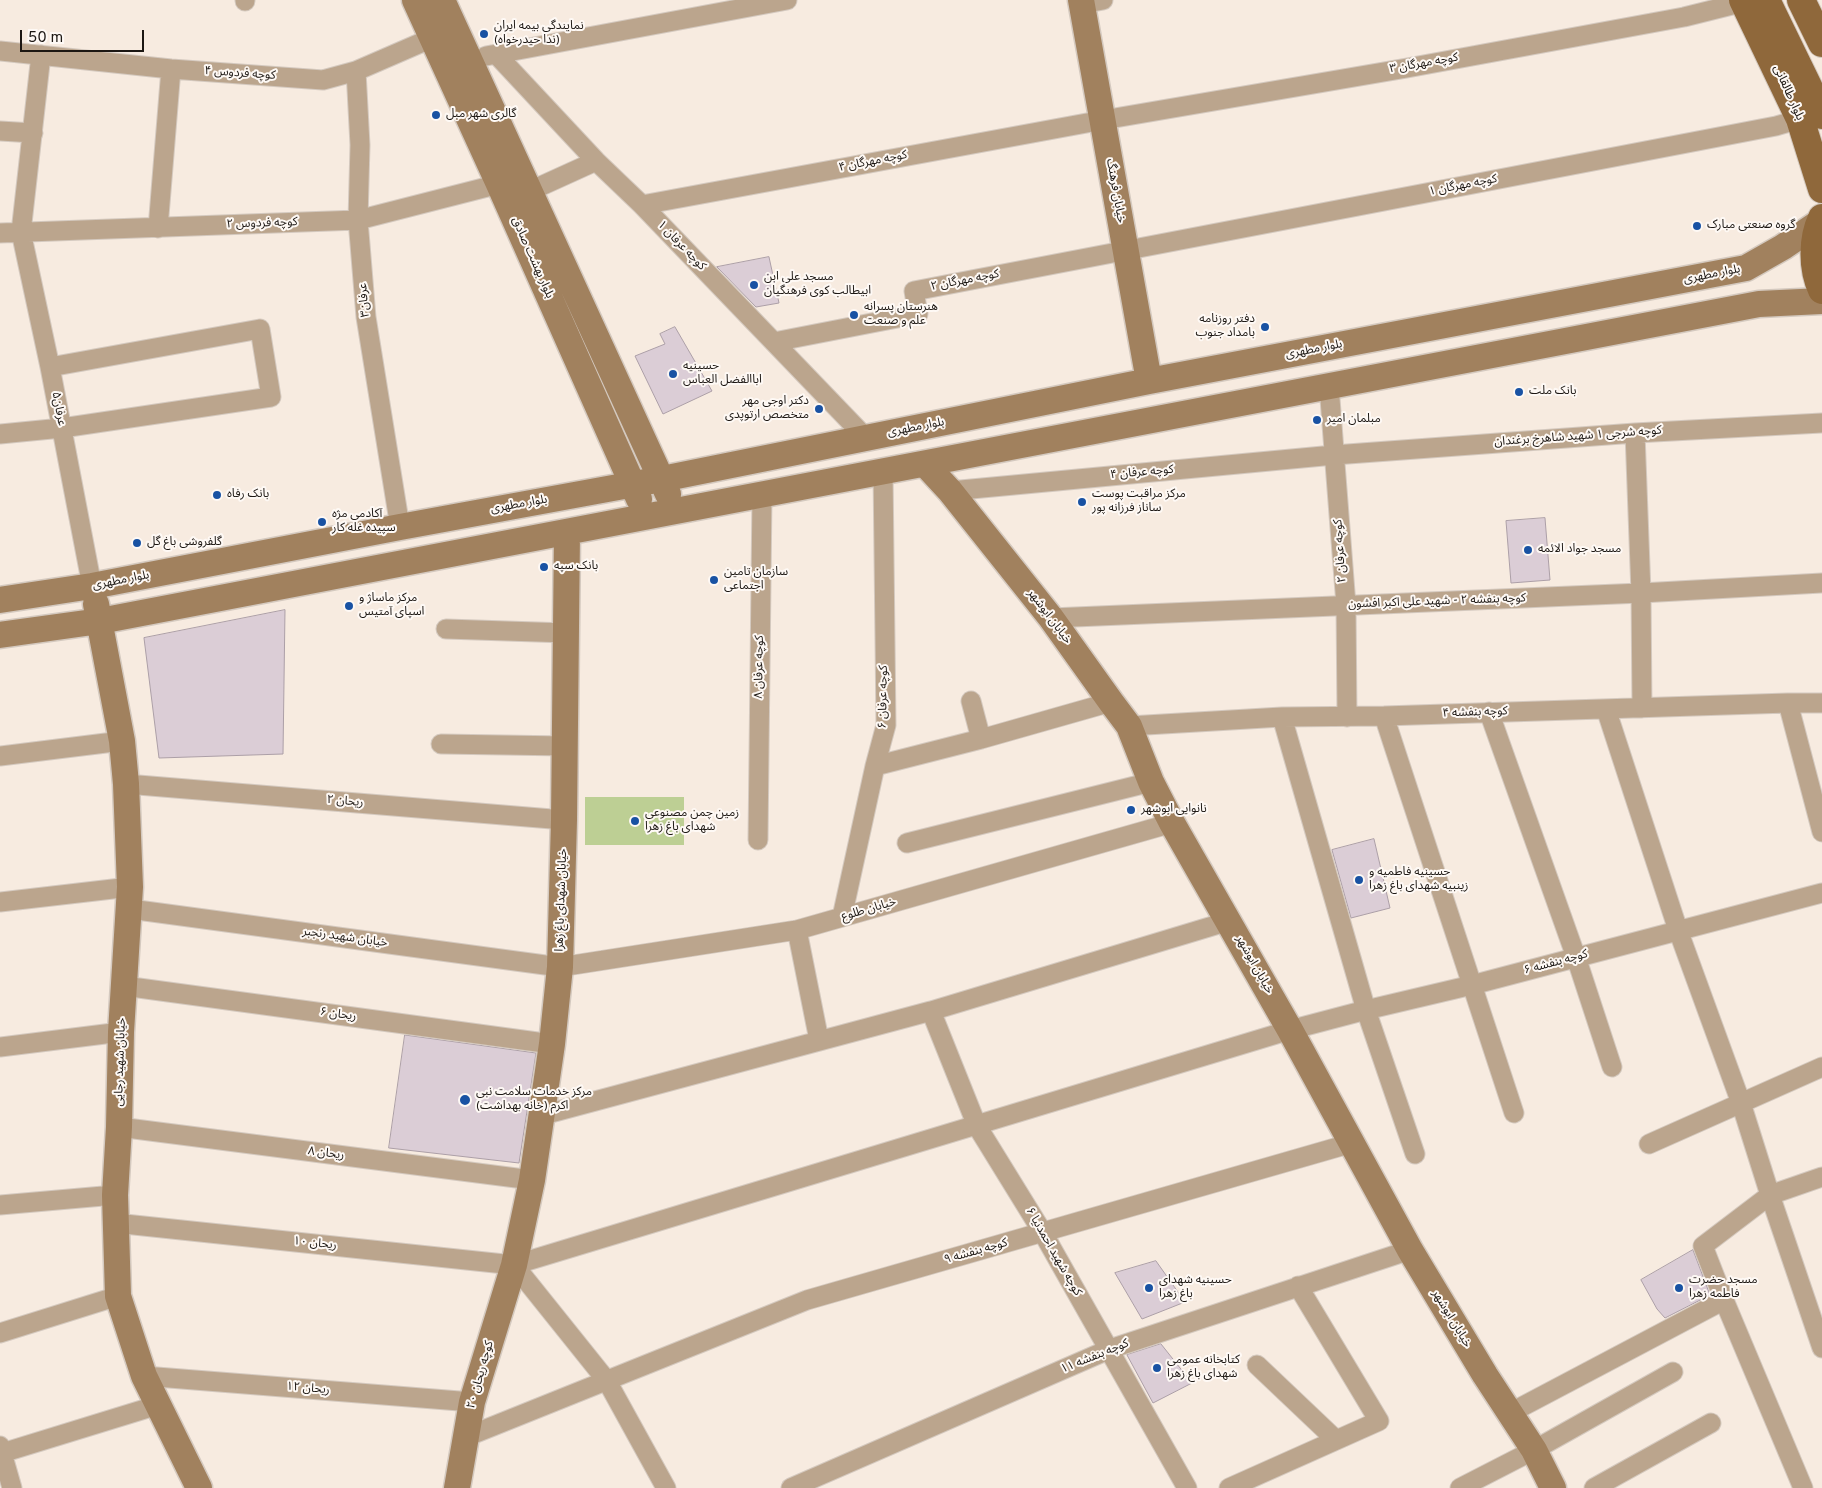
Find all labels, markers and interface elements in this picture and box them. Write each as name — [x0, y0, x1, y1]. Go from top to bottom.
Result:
scale bar — [22, 20, 146, 52]
place label: نمایندگی بیمه ایران (ندا حیدرخواه) — [494, 20, 584, 48]
marker: نمایندگی بیمه ایران (ندا حیدرخواه) — [478, 28, 490, 40]
text: 50 m — [28, 29, 63, 48]
street label: کوچه مهرگان ۳ — [1389, 51, 1459, 77]
street label: بلوار طالقانی — [1769, 63, 1807, 123]
street label: کوچه فردوس ۴ — [204, 64, 276, 84]
place label: گالری شهر مبل — [446, 108, 516, 122]
marker: گالری شهر مبل — [430, 109, 442, 121]
street label: کوچه مهرگان ۴ — [838, 148, 908, 176]
street label: خیابان فرهنگ — [1102, 158, 1128, 224]
street label: کوچه مهرگان ۱ — [1428, 172, 1498, 200]
street label: بلوار بهشت صادق — [508, 215, 556, 301]
street label: کوچه فردوس ۲ — [226, 216, 298, 232]
street label: کوچه عرفان ۱ — [654, 218, 708, 274]
place label: گروه صنعتی مبارک — [1707, 219, 1795, 233]
marker: گروه صنعتی مبارک — [1691, 220, 1703, 232]
street label: بلوار مطهری — [1682, 262, 1742, 288]
street label: کوچه مهرگان ۲ — [930, 267, 1000, 295]
place label: مسجد علی ابن ابیطالب کوی فرهنگیان — [764, 271, 871, 299]
marker: مسجد علی ابن ابیطالب کوی فرهنگیان — [748, 279, 760, 291]
street label: عرفان۳ — [356, 282, 374, 318]
place label: هنرستان پسرانه علم و صنعت — [864, 301, 938, 329]
marker: هنرستان پسرانه علم و صنعت — [848, 309, 860, 321]
place label: دفتر روزنامه بامداد جنوب — [1195, 313, 1255, 341]
marker: دفتر روزنامه بامداد جنوب — [1259, 321, 1271, 333]
street label: بلوار مطهری — [1284, 337, 1344, 363]
place label: حسینیه اباالفضل العباس — [683, 360, 762, 388]
marker: حسینیه اباالفضل العباس — [667, 368, 679, 380]
place label: بانک ملت — [1529, 385, 1576, 399]
marker: بانک ملت — [1513, 386, 1525, 398]
street label: عرفان۵ — [48, 391, 68, 427]
place label: دکتر اوجی مهر متخصص ارتوپدی — [725, 395, 809, 423]
marker: دکتر اوجی مهر متخصص ارتوپدی — [813, 403, 825, 415]
place label: مبلمان امیر — [1327, 413, 1381, 427]
marker: مبلمان امیر — [1311, 414, 1323, 426]
street label: بلوار مطهری — [886, 415, 946, 441]
street label: کوچه شرجی ۱ شهید شاهرخ برغندان — [1494, 424, 1662, 450]
street label: کوچه عرفان ۴ — [1110, 463, 1174, 483]
place label: بانک رفاه — [227, 488, 269, 502]
place label: مرکز مراقبت پوست ساناز فرزانه پور — [1092, 488, 1186, 516]
marker: بانک رفاه — [211, 489, 223, 501]
street label: بلوار مطهری — [490, 493, 548, 517]
marker: مرکز مراقبت پوست ساناز فرزانه پور — [1076, 496, 1088, 508]
place label: آکادمی مژه سپیده غله کار — [332, 508, 396, 536]
marker: آکادمی مژه سپیده غله کار — [316, 516, 328, 528]
street label: کوچه عرفان ۲ — [1332, 519, 1350, 583]
place label: گلفروشی باغ گل — [147, 536, 222, 550]
marker: گلفروشی باغ گل — [131, 537, 143, 549]
place label: مسجد جواد الائمه — [1538, 543, 1621, 557]
marker: مسجد جواد الائمه — [1522, 544, 1534, 556]
place label: بانک سپه — [554, 560, 598, 574]
marker: بانک سپه — [538, 561, 550, 573]
place label: سازمان تامین اجتماعی — [724, 566, 788, 594]
street label: بلوار مطهری — [91, 568, 151, 594]
marker: سازمان تامین اجتماعی — [708, 574, 720, 586]
street label: خیابان ابوشهر — [1024, 587, 1074, 647]
place label: مرکز ماساژ و اسپای آمتیس — [359, 592, 424, 620]
street label: کوچه بنفشه ۲ - شهید علی اکبر افشون — [1348, 592, 1526, 612]
marker: مرکز ماساژ و اسپای آمتیس — [343, 600, 355, 612]
street label: کوچه عرفان ۸ — [752, 635, 768, 699]
street label: کوچه عرفان ۶ — [876, 665, 892, 729]
street label: کوچه بنفشه ۴ — [1442, 705, 1508, 721]
street label: ریحان ۲ — [326, 793, 364, 811]
place label: نانوایی ابوشهر — [1141, 803, 1207, 817]
marker: نانوایی ابوشهر — [1125, 804, 1137, 816]
place label: زمین چمن مصنوعی شهدای باغ زهرا — [645, 807, 739, 835]
marker: زمین چمن مصنوعی شهدای باغ زهرا — [629, 815, 641, 827]
street label: خیابان شهدای باغ‌ زهرا — [553, 848, 571, 952]
place label: حسینیه فاطمیه و زینبیه شهدای باغ زهرا — [1369, 866, 1468, 894]
marker: حسینیه فاطمیه و زینبیه شهدای باغ زهرا — [1353, 874, 1365, 886]
street label: خیابان طلوع — [840, 895, 898, 925]
street label: خیابان شهید رنجبر — [302, 925, 388, 951]
street label: خیابان ابوشهر — [1232, 933, 1276, 997]
street label: کوچه بنفشه ۶ — [1523, 948, 1589, 978]
street label: ریحان ۶ — [319, 1005, 357, 1025]
street label: خیابان شهید رجایی — [112, 1017, 130, 1107]
place label: مرکز خدمات سلامت نبی اکرم (خانه بهداشت) — [476, 1086, 592, 1114]
marker: مرکز خدمات سلامت نبی اکرم (خانه بهداشت) — [458, 1093, 472, 1107]
street label: ریحان ۸ — [307, 1145, 345, 1163]
street label: کوچه شهید احمدنیا ۶ — [1022, 1205, 1084, 1299]
street label: ریحان ۱۰ — [293, 1235, 337, 1253]
street label: کوچه بنفشه ۹ — [943, 1236, 1009, 1268]
place label: حسینیه شهدای باغ زهرا — [1159, 1274, 1232, 1302]
place label: مسجد حضرت فاطمه زهرا — [1689, 1274, 1757, 1302]
marker: حسینیه شهدای باغ زهرا — [1143, 1282, 1155, 1294]
marker: مسجد حضرت فاطمه زهرا — [1673, 1282, 1685, 1294]
street label: خیابان ابوشهر — [1428, 1288, 1474, 1350]
street label: کوچه بنفشه ۱۱ — [1059, 1337, 1131, 1377]
street label: کوچه ریحان ۲۰ — [464, 1339, 498, 1411]
place label: کتابخانه عمومی شهدای باغ زهرا — [1167, 1354, 1240, 1382]
marker: کتابخانه عمومی شهدای باغ زهرا — [1151, 1362, 1163, 1374]
street label: ریحان ۱۲ — [286, 1380, 330, 1398]

